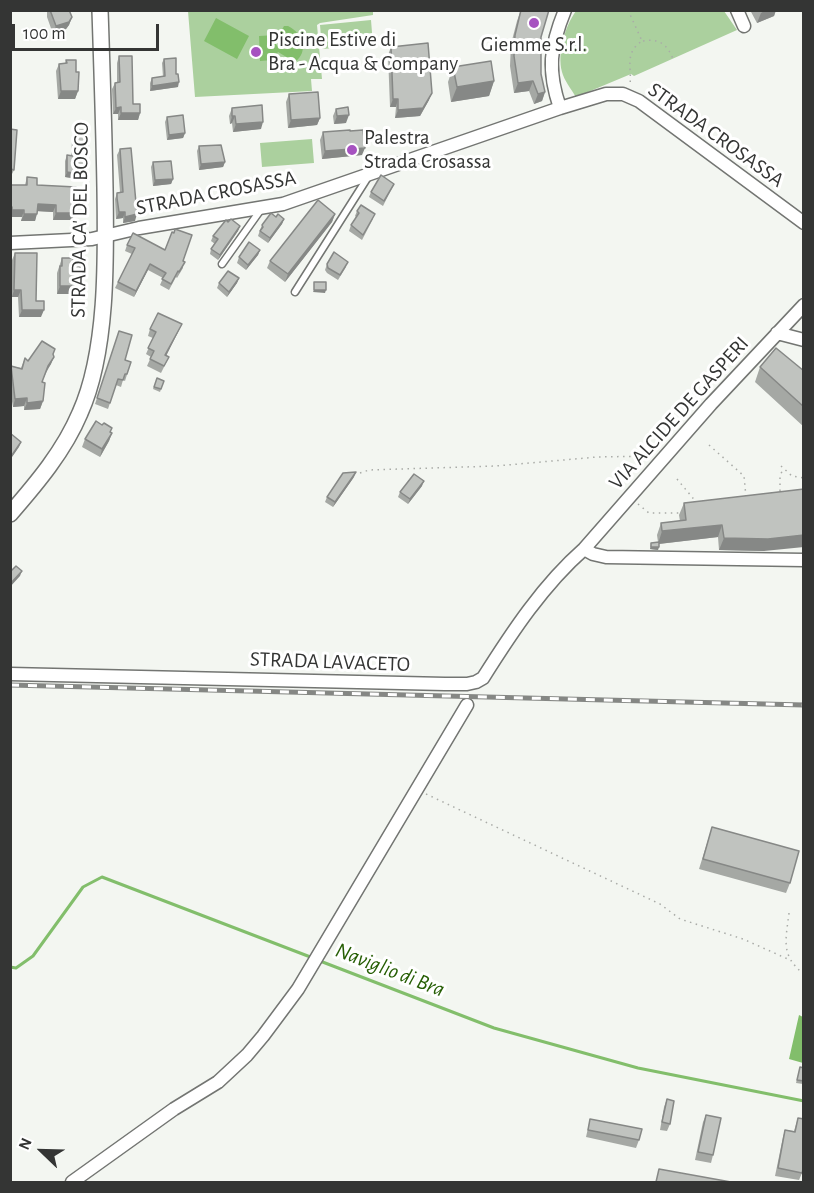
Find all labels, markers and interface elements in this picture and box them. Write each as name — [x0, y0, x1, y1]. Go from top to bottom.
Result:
scale bar — [15, 12, 162, 50]
marker: Giemme S.r.l. — [527, 16, 541, 30]
text: 100 m — [23, 25, 66, 43]
place label: Piscine Estive di Bra - Acqua & Company — [268, 27, 458, 77]
place label: Giemme S.r.l. — [481, 32, 587, 58]
marker: Piscine Estive di Bra - Acqua & Company — [249, 45, 263, 59]
street label: STRADA CROSASSA — [643, 77, 789, 193]
street label: STRADA CA' DEL BOSCO — [66, 122, 94, 318]
place label: Palestra Strada Crosassa — [364, 125, 491, 175]
marker: Palestra Strada Crosassa — [345, 143, 359, 157]
street label: STRADA CROSASSA — [134, 165, 298, 221]
street label: VIA ALCIDE DE GASPERI — [604, 331, 754, 495]
street label: STRADA LAVACETO — [250, 647, 410, 677]
water label: Naviglio di Bra — [332, 937, 448, 1003]
north arrow — [12, 1121, 72, 1181]
text: N — [16, 1136, 35, 1152]

